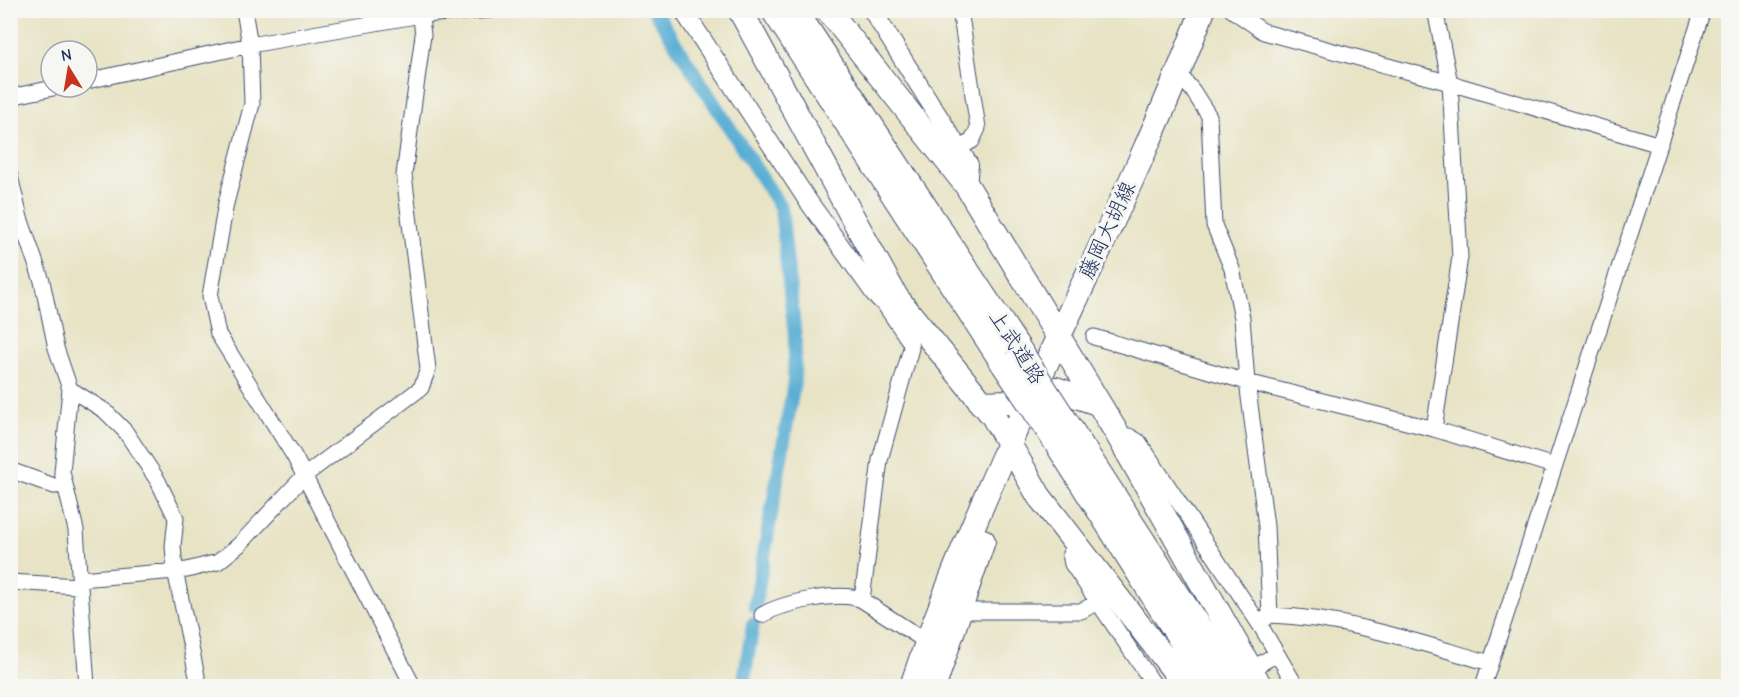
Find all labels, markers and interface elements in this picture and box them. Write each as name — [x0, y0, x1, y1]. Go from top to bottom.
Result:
north arrow — [39, 39, 99, 99]
text: N — [59, 45, 73, 65]
street label: 藤岡大胡線 — [1074, 177, 1140, 283]
street label: 上武道路 — [984, 305, 1050, 389]

